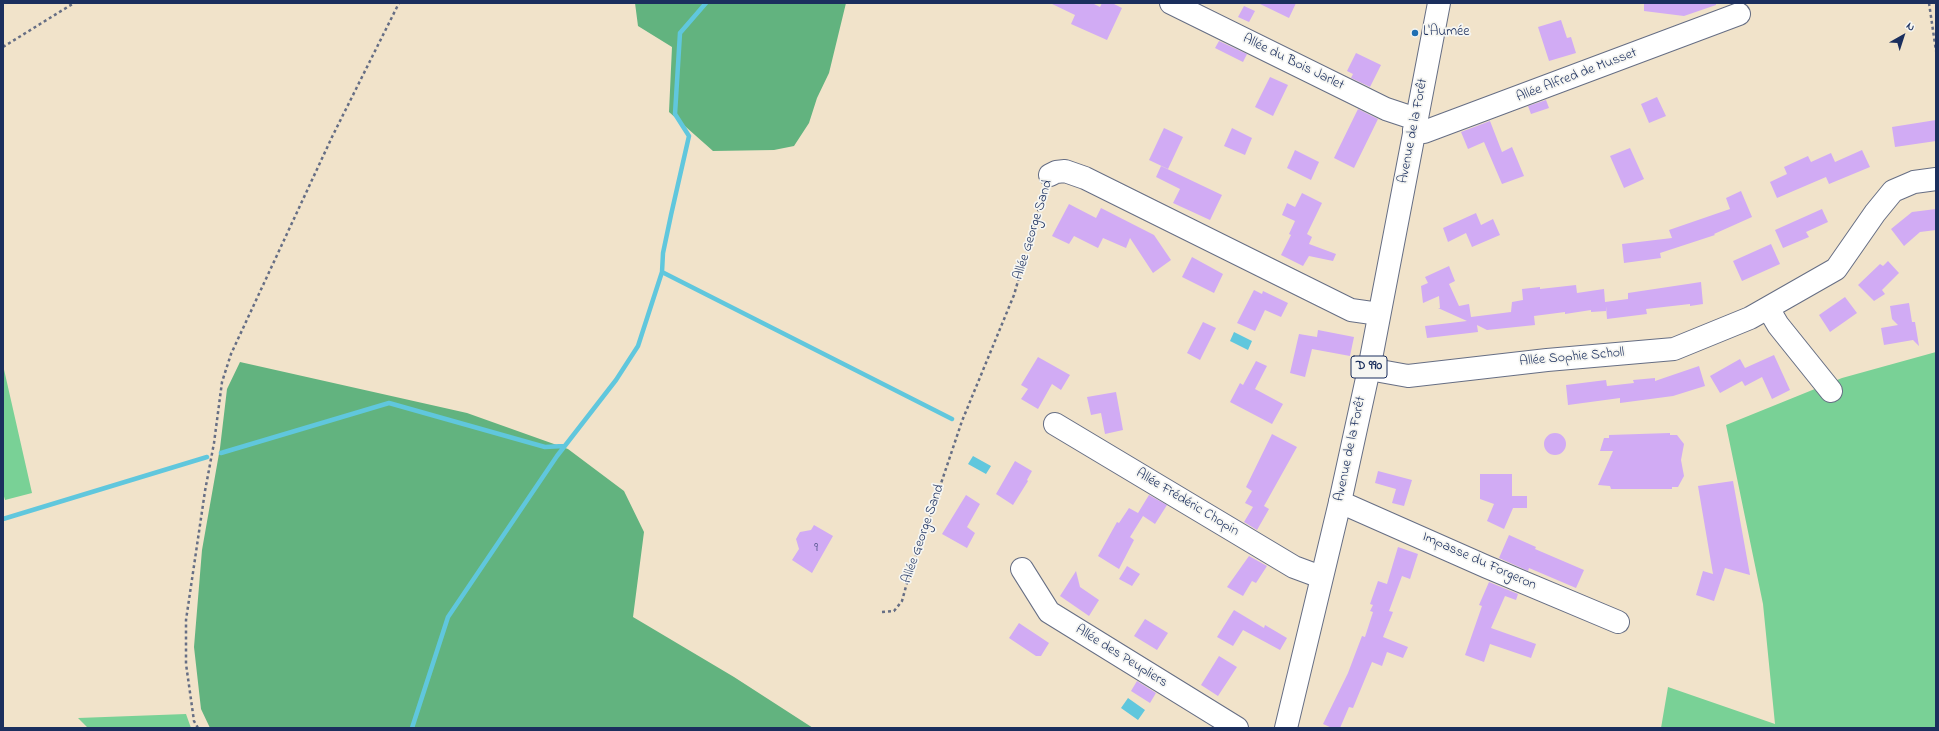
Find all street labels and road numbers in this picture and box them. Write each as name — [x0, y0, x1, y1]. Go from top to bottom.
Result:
street label: Allée du Bois Jarlet — [1240, 31, 1346, 95]
street label: Allée Alfred de Musset — [1514, 45, 1640, 107]
street label: Avenue de la Forêt — [1396, 77, 1432, 185]
street label: Allée George Sand — [1011, 178, 1057, 282]
street label: Allée Sophie Scholl — [1519, 345, 1625, 371]
road number: D 990 — [1351, 356, 1387, 378]
street label: Avenue de la Forêt — [1332, 395, 1370, 503]
street label: Allée Frédéric Chopin — [1132, 466, 1242, 540]
street label: Allée George Sand — [899, 482, 949, 586]
street label: Impasse du Forgeron — [1419, 529, 1539, 595]
street label: Allée des Peupliers — [1072, 622, 1170, 692]

